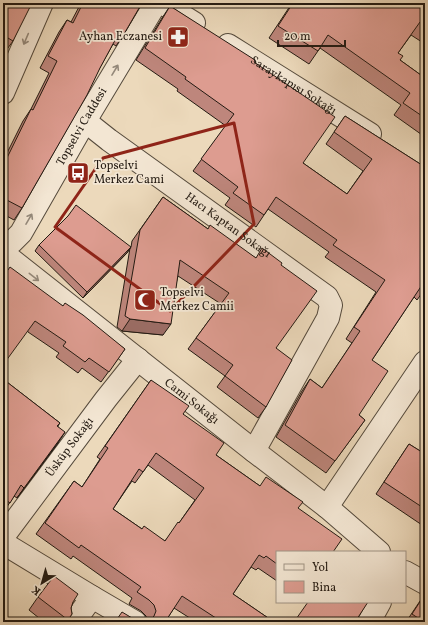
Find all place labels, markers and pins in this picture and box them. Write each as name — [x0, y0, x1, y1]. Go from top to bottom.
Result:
pharmacy icon: Ayhan Eczanesi — [165, 24, 191, 50]
place label: Ayhan Eczanesi — [79, 29, 162, 45]
place label: Topselvi̇ Merkez Cami̇ — [94, 158, 165, 188]
bus stop icon: Topselvi̇ Merkez Cami̇ — [65, 160, 91, 186]
place label: Topselvi Merkez Camii — [160, 285, 234, 315]
mosque icon: Topselvi Merkez Camii — [132, 287, 158, 313]

